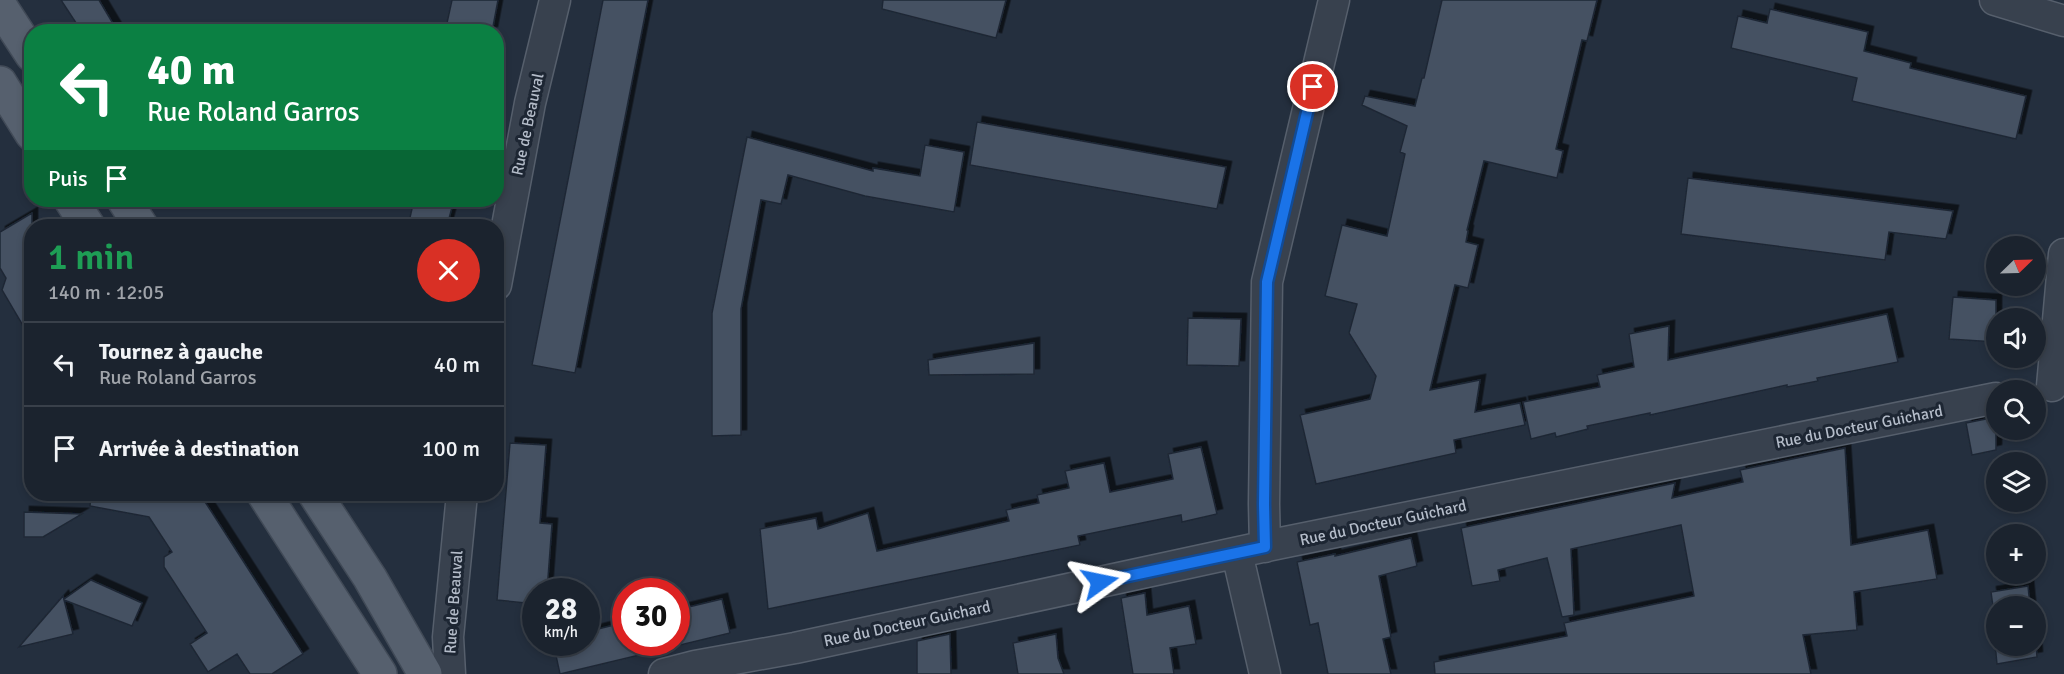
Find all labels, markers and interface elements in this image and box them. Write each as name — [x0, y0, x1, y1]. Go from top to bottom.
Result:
text: 40 m — [147, 45, 236, 96]
icon: left — [48, 48, 126, 126]
pin — [1287, 61, 1338, 112]
icon: arrive — [1296, 70, 1329, 103]
street label: Rue de Beauval — [507, 71, 549, 177]
text: Rue Roland Garros — [147, 96, 360, 129]
icon: arrive — [100, 162, 133, 195]
text: Puis — [48, 165, 88, 192]
text: 1 min — [48, 235, 134, 280]
north arrow — [1986, 236, 2046, 296]
map controls — [1986, 236, 2046, 656]
button: close — [417, 239, 480, 302]
text: 140 m · 12:05 — [48, 280, 164, 305]
button: sound — [1986, 308, 2046, 368]
text: Tournez à gauche — [99, 338, 263, 365]
icon: left — [48, 348, 81, 381]
text: 40 m — [434, 351, 480, 378]
text: Rue Roland Garros — [99, 365, 256, 390]
button: search — [1986, 380, 2046, 440]
street label: Rue du Docteur Guichard — [1774, 401, 1945, 453]
icon: arrive — [48, 432, 81, 465]
text: Arrivée à destination — [99, 435, 299, 462]
text: 100 m — [422, 435, 480, 462]
button: layers — [1986, 452, 2046, 512]
street label: Rue du Docteur Guichard — [1298, 496, 1468, 550]
button: + — [1986, 524, 2046, 584]
street label: Rue de Beauval — [440, 549, 468, 655]
position arrow — [1068, 550, 1132, 614]
speed limit sign: 30 — [612, 578, 690, 656]
text: 28 — [545, 591, 577, 628]
button: − — [1986, 596, 2046, 656]
street label: Rue du Docteur Guichard — [822, 597, 992, 651]
text: km/h — [544, 623, 578, 641]

